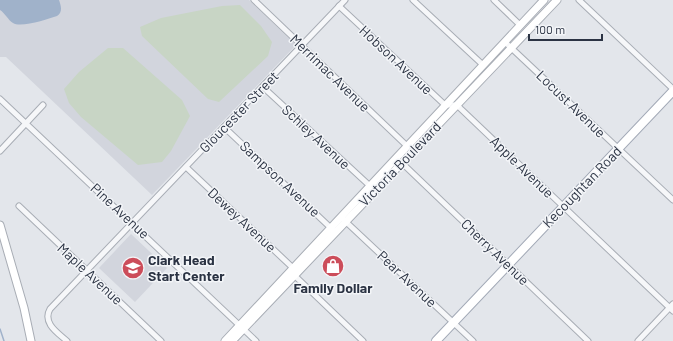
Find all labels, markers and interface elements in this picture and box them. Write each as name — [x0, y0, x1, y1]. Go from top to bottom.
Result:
scale bar — [529, 16, 602, 42]
street label: Hobson Avenue — [356, 21, 436, 98]
text: 100 m — [535, 22, 565, 36]
street label: Merrimac Avenue — [287, 30, 374, 115]
street label: Locust Avenue — [533, 66, 609, 141]
street label: Gloucester Street — [195, 67, 282, 156]
street label: Schley Avenue — [279, 101, 354, 173]
street label: Victoria Boulevard — [355, 118, 444, 209]
street label: Apple Avenue — [487, 132, 558, 201]
street label: Sampson Avenue — [237, 137, 324, 220]
street label: Kecoughtan Road — [538, 142, 625, 231]
street label: Pine Avenue — [87, 179, 153, 242]
street label: Dewey Avenue — [205, 184, 280, 255]
street label: Cherry Avenue — [458, 215, 533, 288]
street label: Maple Avenue — [54, 239, 126, 308]
street label: Pear Avenue — [374, 247, 441, 310]
place label: Clark Head Start Center — [148, 251, 225, 284]
shop icon: Family Dollar — [320, 253, 346, 279]
school or university icon: Clark Head Start Center — [120, 255, 146, 281]
place label: Family Dollar — [293, 279, 373, 296]

